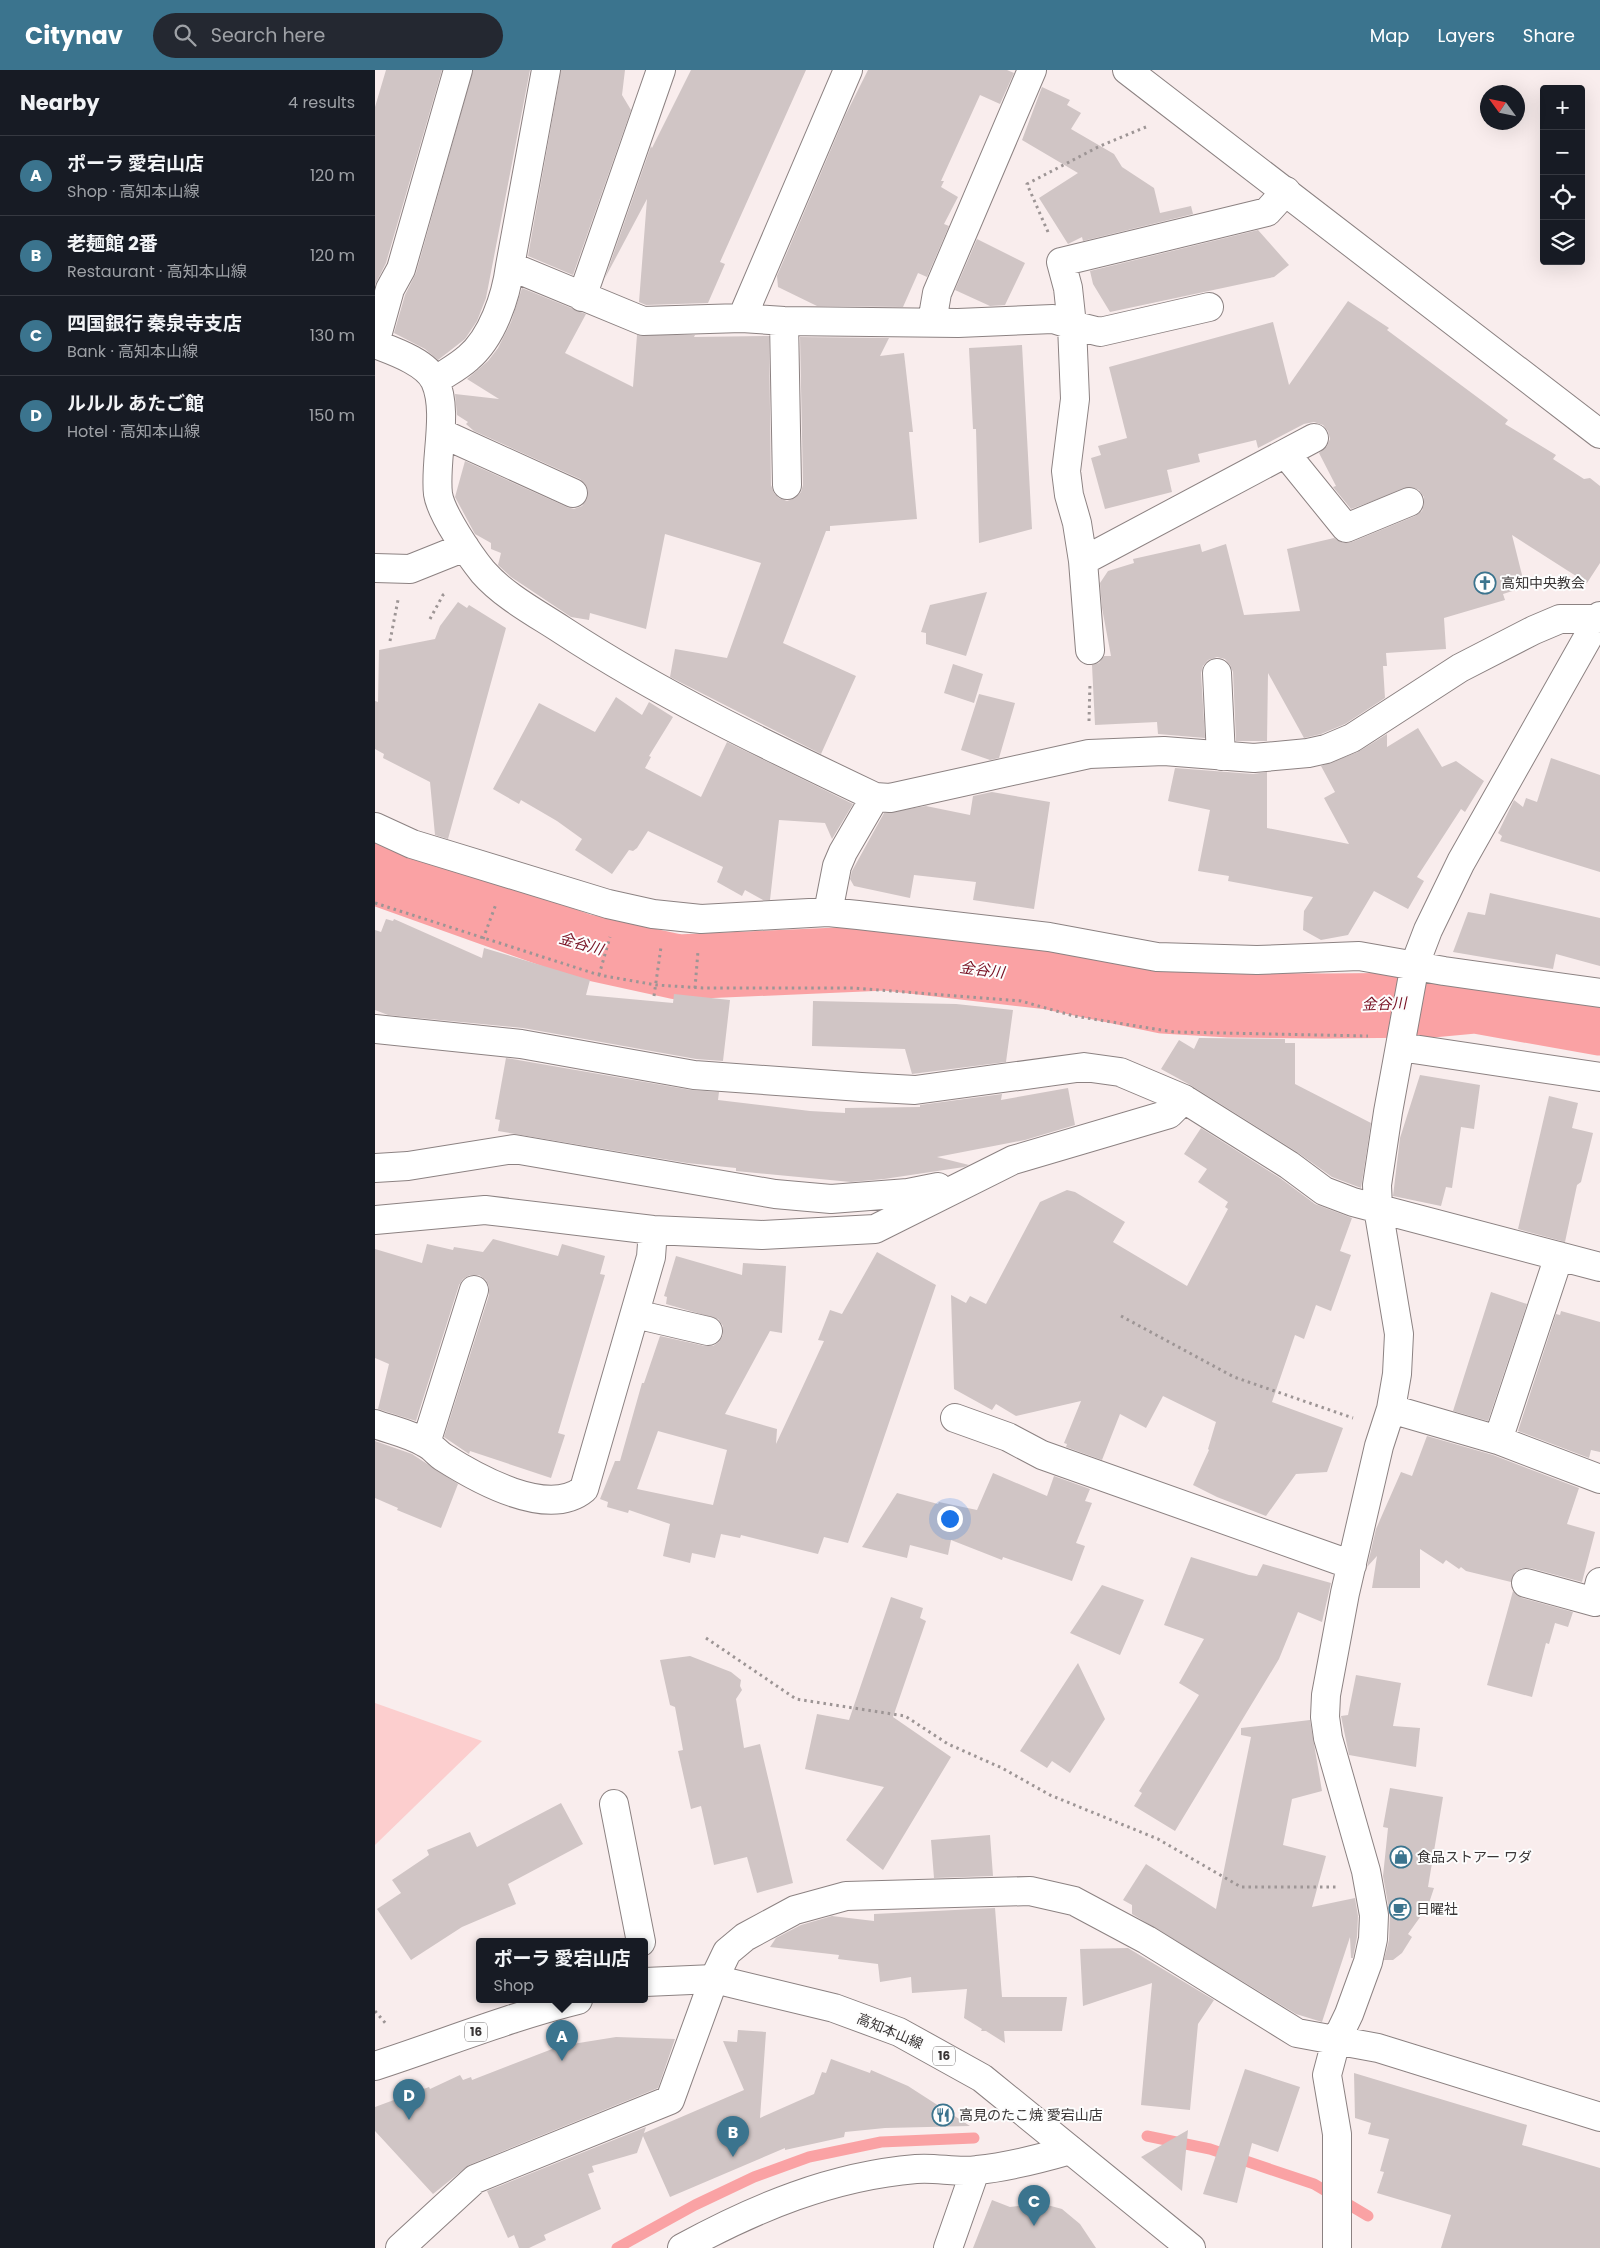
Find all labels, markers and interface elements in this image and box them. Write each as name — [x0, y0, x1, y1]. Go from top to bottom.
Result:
search box — [153, 13, 503, 58]
text: Citynav — [25, 19, 123, 52]
icon: search — [171, 21, 199, 49]
text: Search here — [211, 22, 325, 49]
text: Map — [1370, 23, 1410, 48]
text: Layers — [1438, 23, 1495, 48]
text: Share — [1523, 23, 1575, 48]
north arrow — [1480, 85, 1525, 130]
map controls — [1540, 85, 1585, 265]
button: + — [1540, 85, 1585, 130]
text: Nearby — [20, 88, 100, 117]
text: 4 results — [288, 91, 355, 114]
button: − — [1540, 130, 1585, 175]
text: ポーラ 愛宕山店 — [67, 150, 204, 177]
text: A — [30, 164, 42, 187]
text: 120 m — [310, 164, 355, 187]
button: locate — [1540, 175, 1585, 220]
text: Shop · 高知本山線 — [67, 180, 200, 203]
button: layers — [1540, 220, 1585, 265]
text: 老麺館 2番 — [67, 230, 158, 257]
text: B — [31, 244, 41, 267]
text: 120 m — [310, 244, 355, 267]
text: Restaurant · 高知本山線 — [67, 260, 247, 283]
text: 四国銀行 秦泉寺支店 — [67, 310, 242, 337]
text: C — [30, 324, 42, 347]
text: 130 m — [310, 324, 355, 347]
text: Bank · 高知本山線 — [67, 340, 198, 363]
text: ルルル あたご館 — [67, 390, 204, 417]
text: D — [30, 404, 42, 427]
text: 150 m — [309, 404, 355, 427]
text: Hotel · 高知本山線 — [67, 420, 200, 443]
church icon: 高知中央教会 — [1473, 571, 1497, 595]
place label: 高知中央教会 — [1501, 573, 1585, 593]
water label: 金谷川 — [557, 927, 608, 960]
water label: 金谷川 — [958, 956, 1008, 983]
water label: 金谷川 — [1361, 992, 1409, 1015]
your location — [937, 1506, 963, 1532]
shop icon: 食品ストアー ワダ — [1389, 1845, 1413, 1869]
place label: 食品ストアー ワダ — [1417, 1847, 1532, 1867]
cafe icon: 日曜社 — [1388, 1897, 1412, 1921]
place label: 日曜社 — [1416, 1899, 1458, 1919]
popup — [476, 1938, 648, 2003]
text: ポーラ 愛宕山店 — [493, 1945, 631, 1972]
text: Shop — [493, 1974, 534, 1997]
street label: 高知本山線 — [854, 2008, 926, 2054]
pin: A — [546, 2020, 578, 2061]
road number: 16 — [465, 2022, 487, 2041]
road number: 16 — [933, 2046, 955, 2065]
pin: D — [393, 2079, 425, 2120]
restaurant icon: 高見のたこ焼 愛宕山店 — [931, 2103, 955, 2127]
place label: 高見のたこ焼 愛宕山店 — [959, 2105, 1103, 2125]
pin: B — [717, 2116, 749, 2157]
pin: C — [1018, 2185, 1050, 2226]

